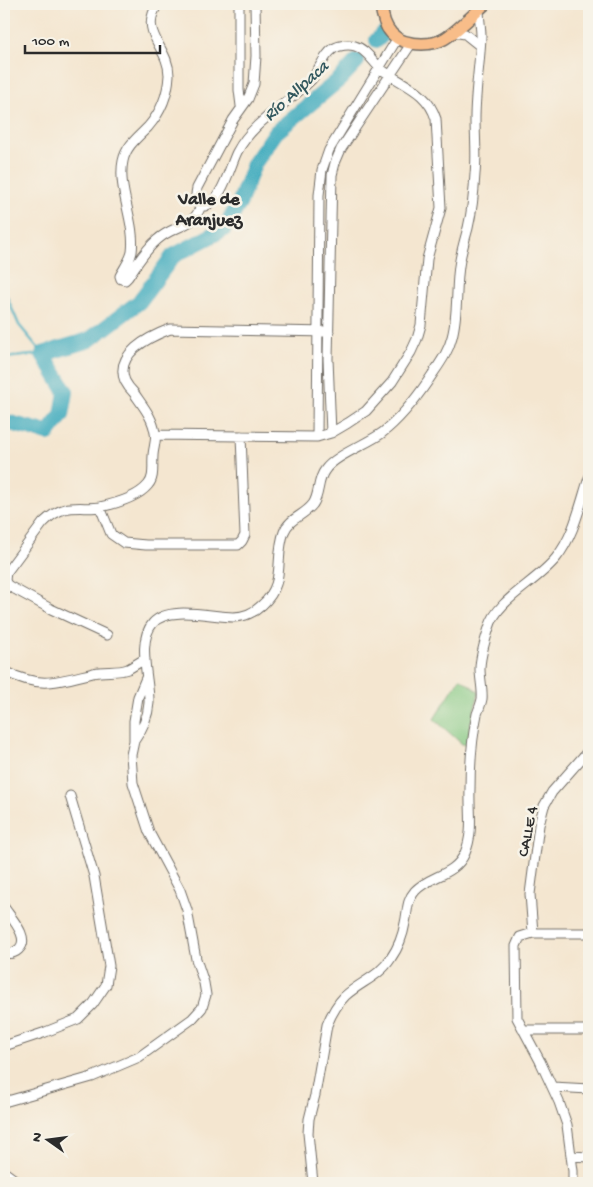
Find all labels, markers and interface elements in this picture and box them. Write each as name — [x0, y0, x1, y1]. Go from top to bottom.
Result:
scale bar — [25, 22, 160, 54]
text: 100 m — [31, 33, 70, 51]
water label: Río Allpaca — [260, 56, 334, 127]
district label: Valle de Aranjuez — [175, 190, 243, 232]
street label: CALLE 4 — [515, 804, 544, 859]
north arrow — [22, 1114, 72, 1164]
text: N — [28, 1131, 47, 1144]

